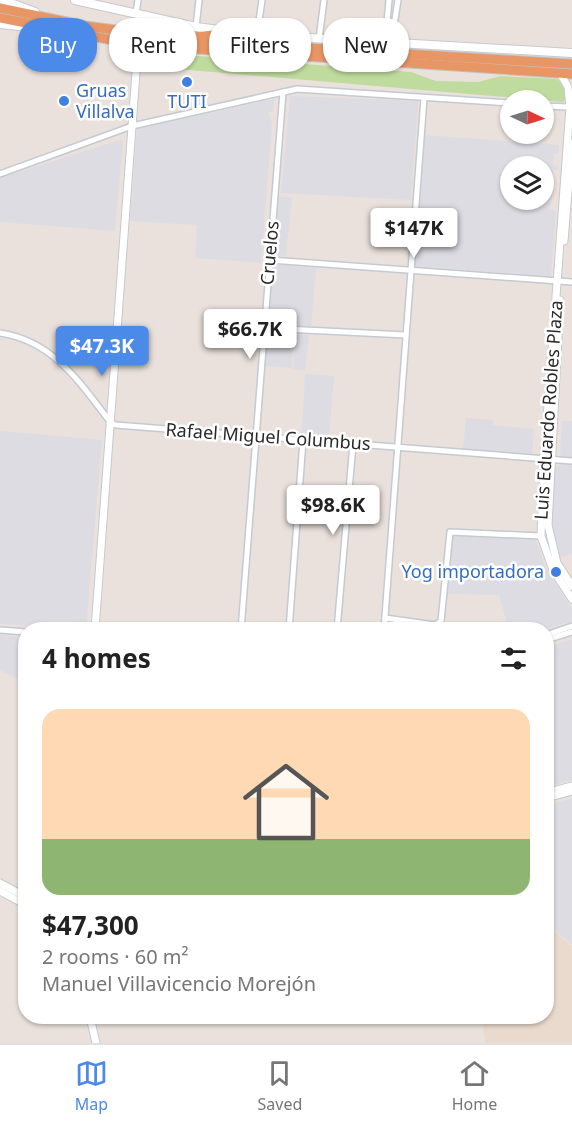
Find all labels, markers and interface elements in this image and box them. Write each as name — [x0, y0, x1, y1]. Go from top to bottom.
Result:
chip: Buy — [18, 18, 97, 72]
chip: Rent — [109, 18, 197, 72]
chip: Filters — [209, 18, 311, 72]
chip: New — [323, 18, 409, 72]
marker: TUTI — [180, 75, 194, 89]
place label: Gruas Villalva — [76, 78, 135, 123]
place label: TUTI — [167, 89, 207, 113]
north arrow — [500, 90, 554, 144]
map controls — [500, 90, 554, 210]
marker: Gruas Villalva — [57, 94, 71, 108]
button: layers — [500, 156, 554, 210]
pin: $147K — [372, 208, 456, 259]
text: $147K — [384, 214, 444, 241]
street label: Cruelos — [254, 220, 284, 286]
street label: Luis Eduardo Robles Plaza — [528, 299, 568, 520]
pin: $66.7K — [201, 309, 299, 360]
text: $66.7K — [218, 315, 282, 342]
pin: $47.3K — [53, 326, 151, 377]
text: $47.3K — [70, 332, 134, 359]
street label: Rafael Miguel Columbus — [165, 417, 371, 455]
pin: $98.6K — [284, 485, 382, 536]
text: $98.6K — [301, 491, 365, 518]
place label: Yog importadora — [401, 559, 544, 583]
marker: Yog importadora — [549, 565, 563, 579]
text: 4 homes — [42, 640, 151, 676]
icon: filters — [497, 642, 530, 675]
icon: home — [232, 748, 340, 856]
text: $47,300 — [42, 907, 139, 943]
text: 2 rooms · 60 m² — [42, 943, 189, 970]
text: Manuel Villavicencio Morejón — [42, 970, 316, 997]
tab: Map — [75, 1057, 108, 1115]
tab: Saved — [258, 1057, 302, 1115]
tab: Home — [452, 1057, 497, 1115]

